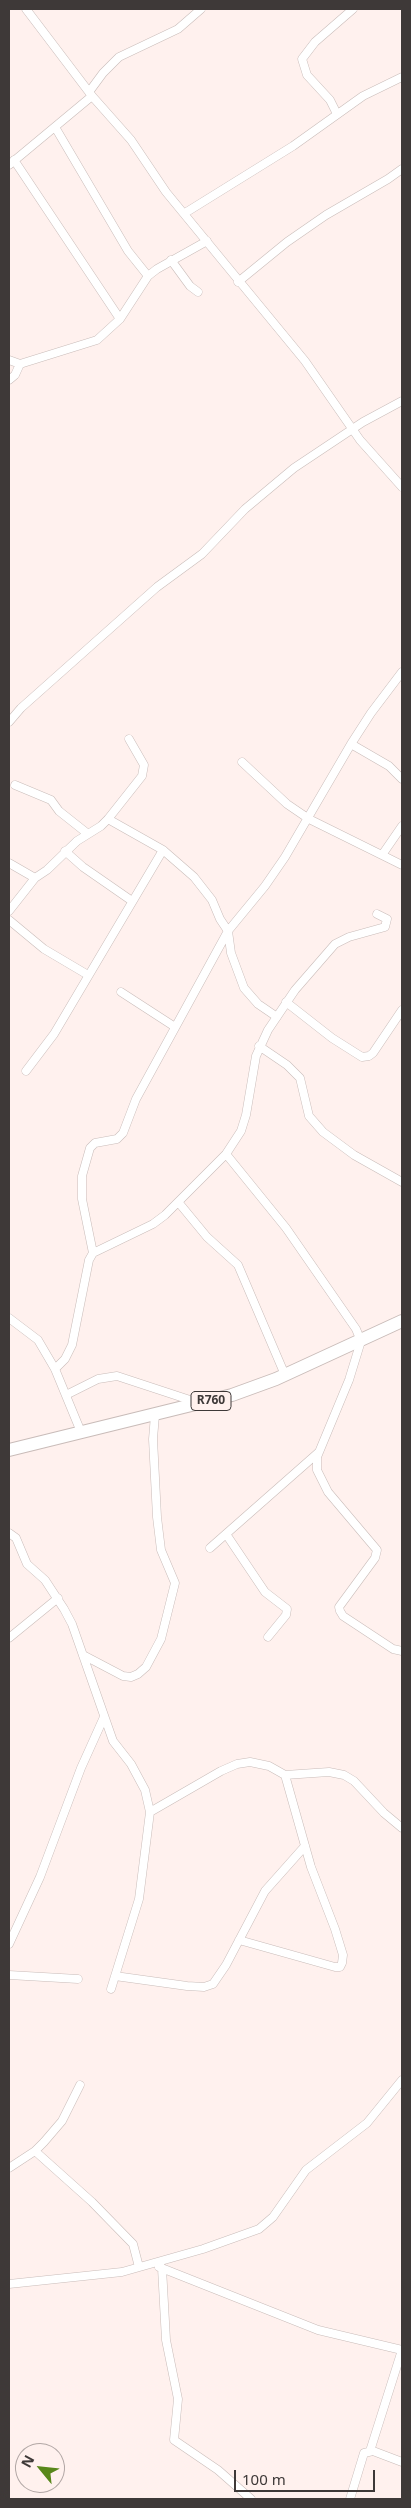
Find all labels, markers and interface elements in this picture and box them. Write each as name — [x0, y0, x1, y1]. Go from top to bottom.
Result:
road number: R760 — [191, 1392, 231, 1410]
north arrow — [15, 2443, 65, 2493]
text: N — [16, 2452, 38, 2471]
scale bar — [236, 2460, 377, 2492]
text: 100 m — [242, 2469, 286, 2489]

